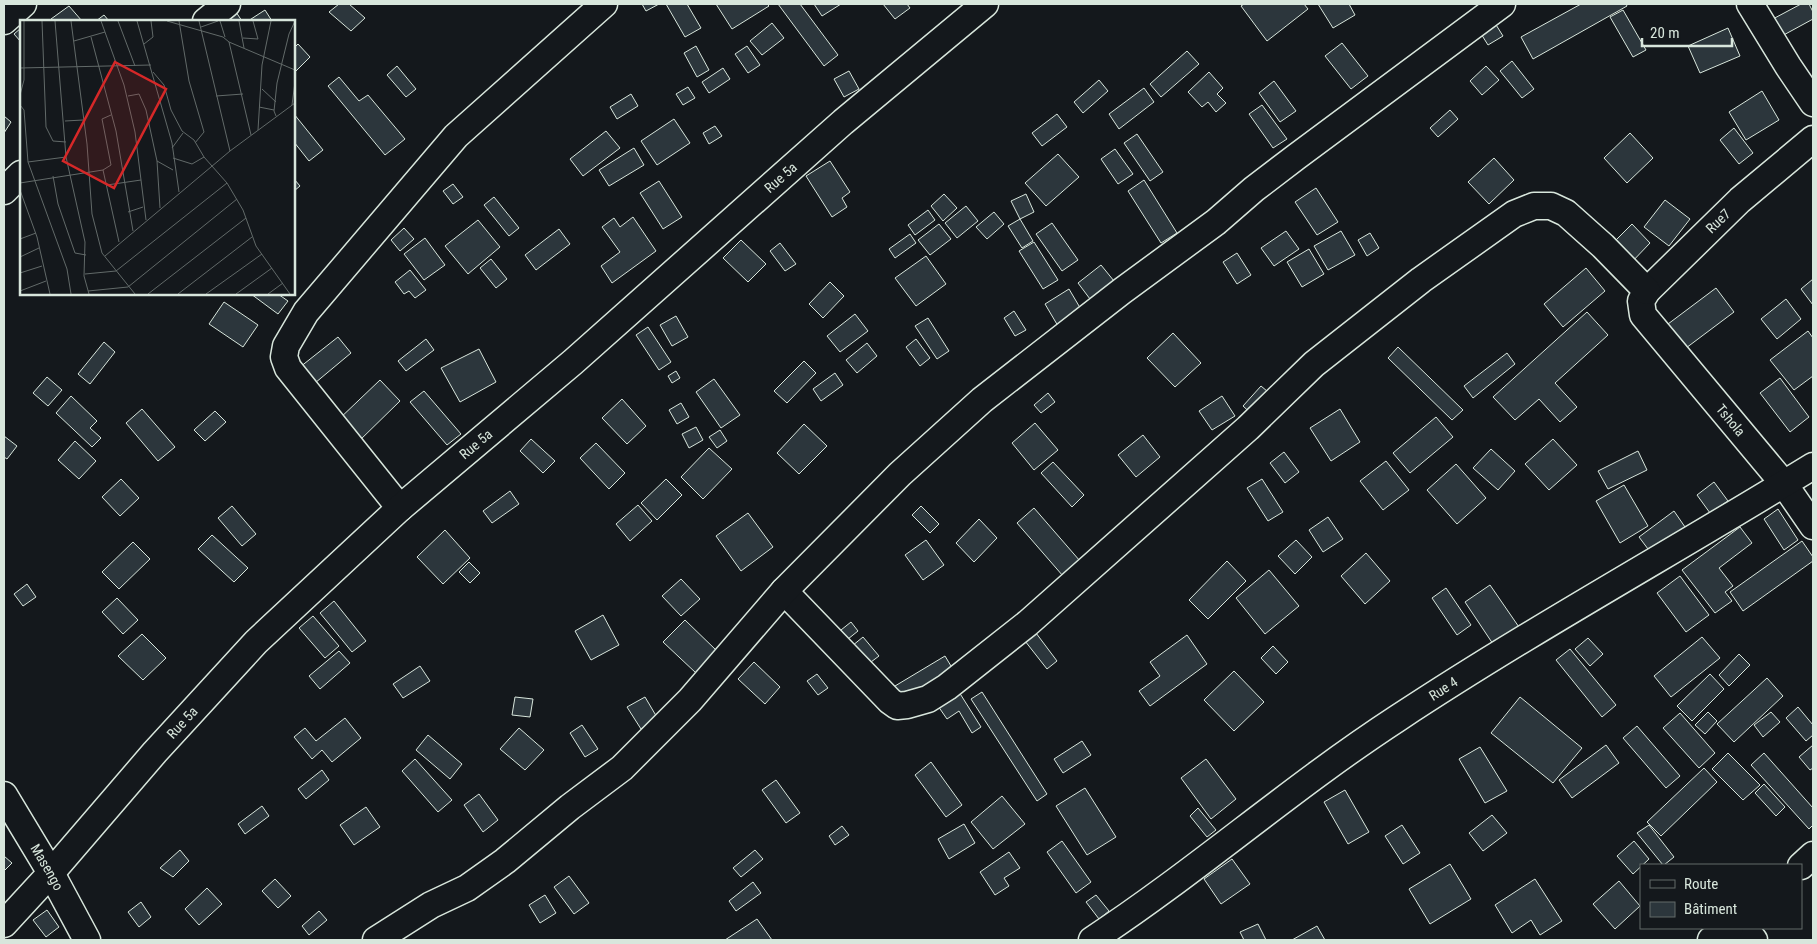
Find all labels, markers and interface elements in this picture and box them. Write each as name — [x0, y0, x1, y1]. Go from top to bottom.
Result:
scale bar — [1642, 15, 1732, 47]
inset map — [20, 20, 295, 295]
text: 20 m — [1650, 24, 1680, 42]
street label: Rue 5a — [761, 159, 800, 196]
street label: Rue7 — [1702, 206, 1734, 236]
street label: Tshola — [1713, 401, 1749, 439]
street label: Rue 5a — [456, 426, 495, 462]
street label: Rue 4 — [1426, 674, 1461, 704]
street label: Rue 5a — [163, 703, 201, 742]
street label: Masengo — [27, 841, 67, 893]
legend — [1640, 864, 1802, 929]
text: Route — [1684, 875, 1718, 893]
text: Bâtiment — [1684, 900, 1737, 918]

